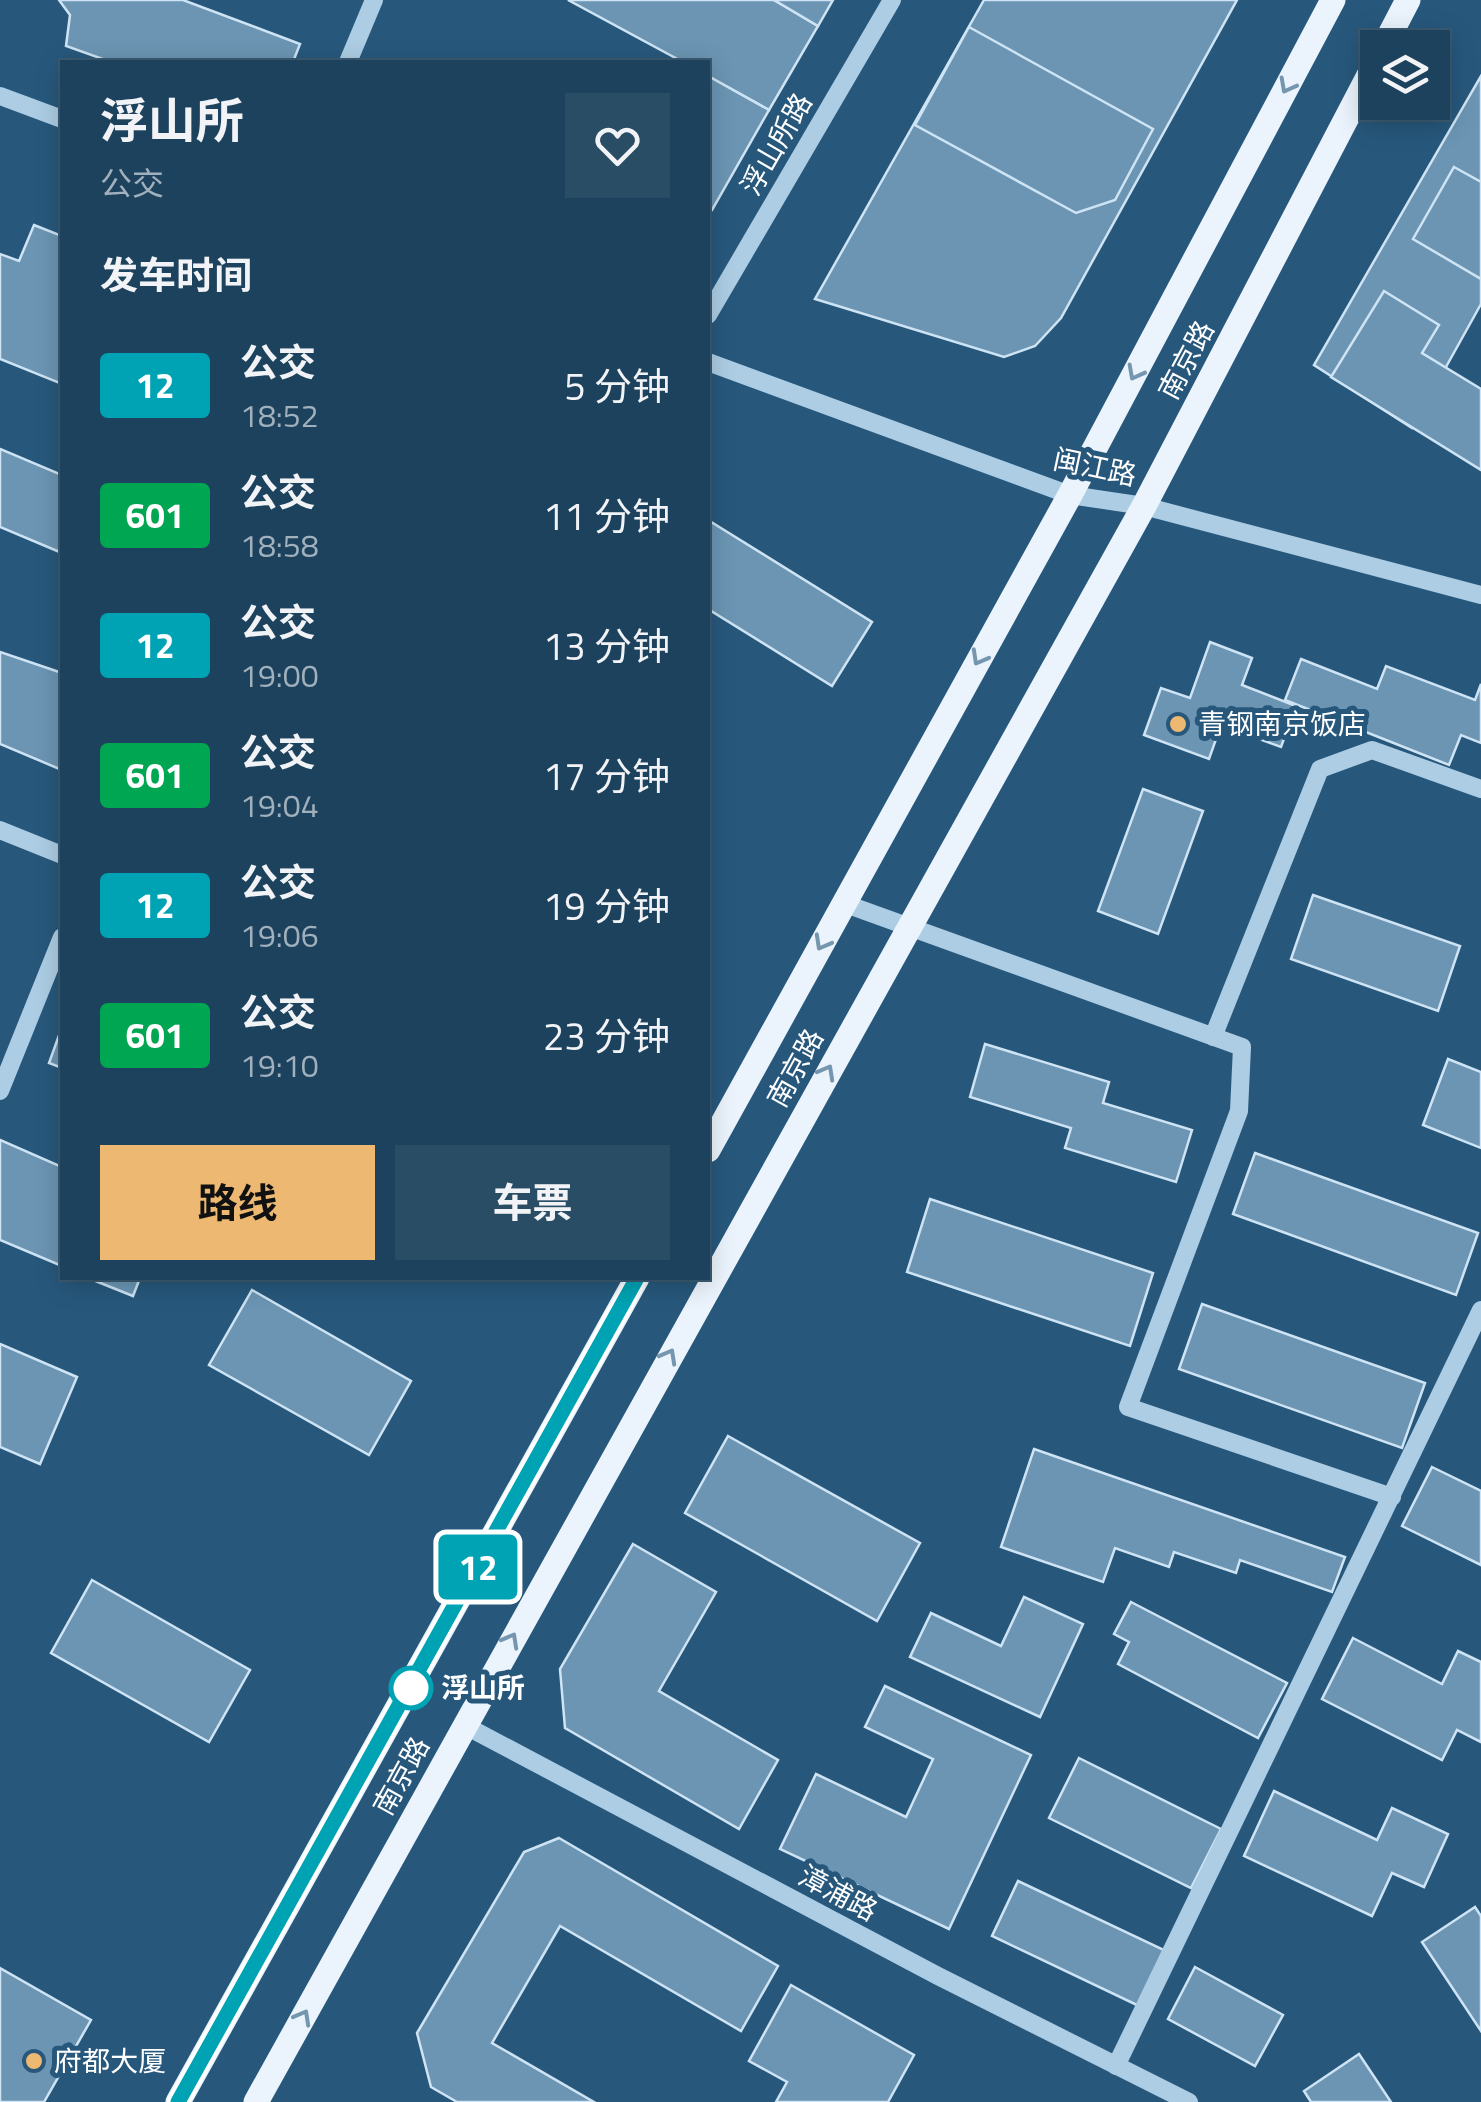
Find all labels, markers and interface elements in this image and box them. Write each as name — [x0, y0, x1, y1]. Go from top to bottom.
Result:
map controls — [1360, 30, 1450, 120]
button: layers — [1360, 30, 1450, 120]
one-way arrow — [1280, 76, 1299, 94]
text: 浮山所 — [100, 84, 244, 157]
street label: 浮山所路 — [729, 84, 822, 203]
button: heart — [565, 93, 670, 198]
text: 公交 — [100, 159, 164, 207]
text: 发车时间 — [100, 246, 252, 304]
street label: 南京路 — [1147, 313, 1224, 407]
text: 公交 — [240, 333, 316, 391]
text: 5 分钟 — [564, 357, 670, 415]
text: 12 — [135, 358, 175, 412]
one-way arrow — [1127, 362, 1147, 380]
text: 18:52 — [240, 391, 319, 439]
street label: 闽江路 — [1050, 437, 1141, 496]
text: 公交 — [240, 463, 316, 521]
text: 11 分钟 — [543, 487, 670, 545]
text: 601 — [126, 488, 184, 542]
text: 18:58 — [240, 521, 319, 569]
text: 公交 — [240, 593, 316, 651]
text: 13 分钟 — [543, 617, 670, 675]
text: 12 — [135, 618, 175, 672]
one-way arrow — [972, 648, 992, 666]
text: 19:00 — [240, 651, 319, 699]
place label: 青钢南京饭店 — [1198, 702, 1366, 745]
marker: 青钢南京饭店 — [1167, 713, 1189, 735]
text: 公交 — [240, 723, 316, 781]
text: 17 分钟 — [543, 747, 670, 805]
text: 601 — [126, 748, 184, 802]
text: 19:04 — [240, 781, 319, 829]
text: 公交 — [240, 853, 316, 911]
text: 19 分钟 — [543, 877, 670, 935]
text: 12 — [135, 878, 175, 932]
text: 19:06 — [240, 911, 319, 959]
one-way arrow — [814, 932, 834, 950]
text: 公交 — [240, 983, 316, 1041]
text: 23 分钟 — [543, 1007, 670, 1065]
text: 601 — [126, 1008, 184, 1062]
street label: 南京路 — [755, 1021, 834, 1115]
text: 19:10 — [240, 1041, 319, 1089]
one-way arrow — [815, 1065, 835, 1083]
button: 路线 — [100, 1145, 375, 1260]
button: 车票 — [395, 1145, 670, 1260]
one-way arrow — [656, 1349, 676, 1367]
line badge: 12 — [433, 1534, 523, 1600]
text: 12 — [458, 1540, 498, 1594]
one-way arrow — [498, 1633, 518, 1651]
place label: 浮山所 — [441, 1666, 525, 1709]
marker: 浮山所 — [390, 1667, 432, 1709]
street label: 南京路 — [361, 1729, 440, 1823]
street label: 漳浦路 — [791, 1854, 885, 1931]
one-way arrow — [290, 2009, 310, 2027]
place label: 府都大厦 — [54, 2039, 166, 2082]
marker: 府都大厦 — [23, 2050, 45, 2072]

